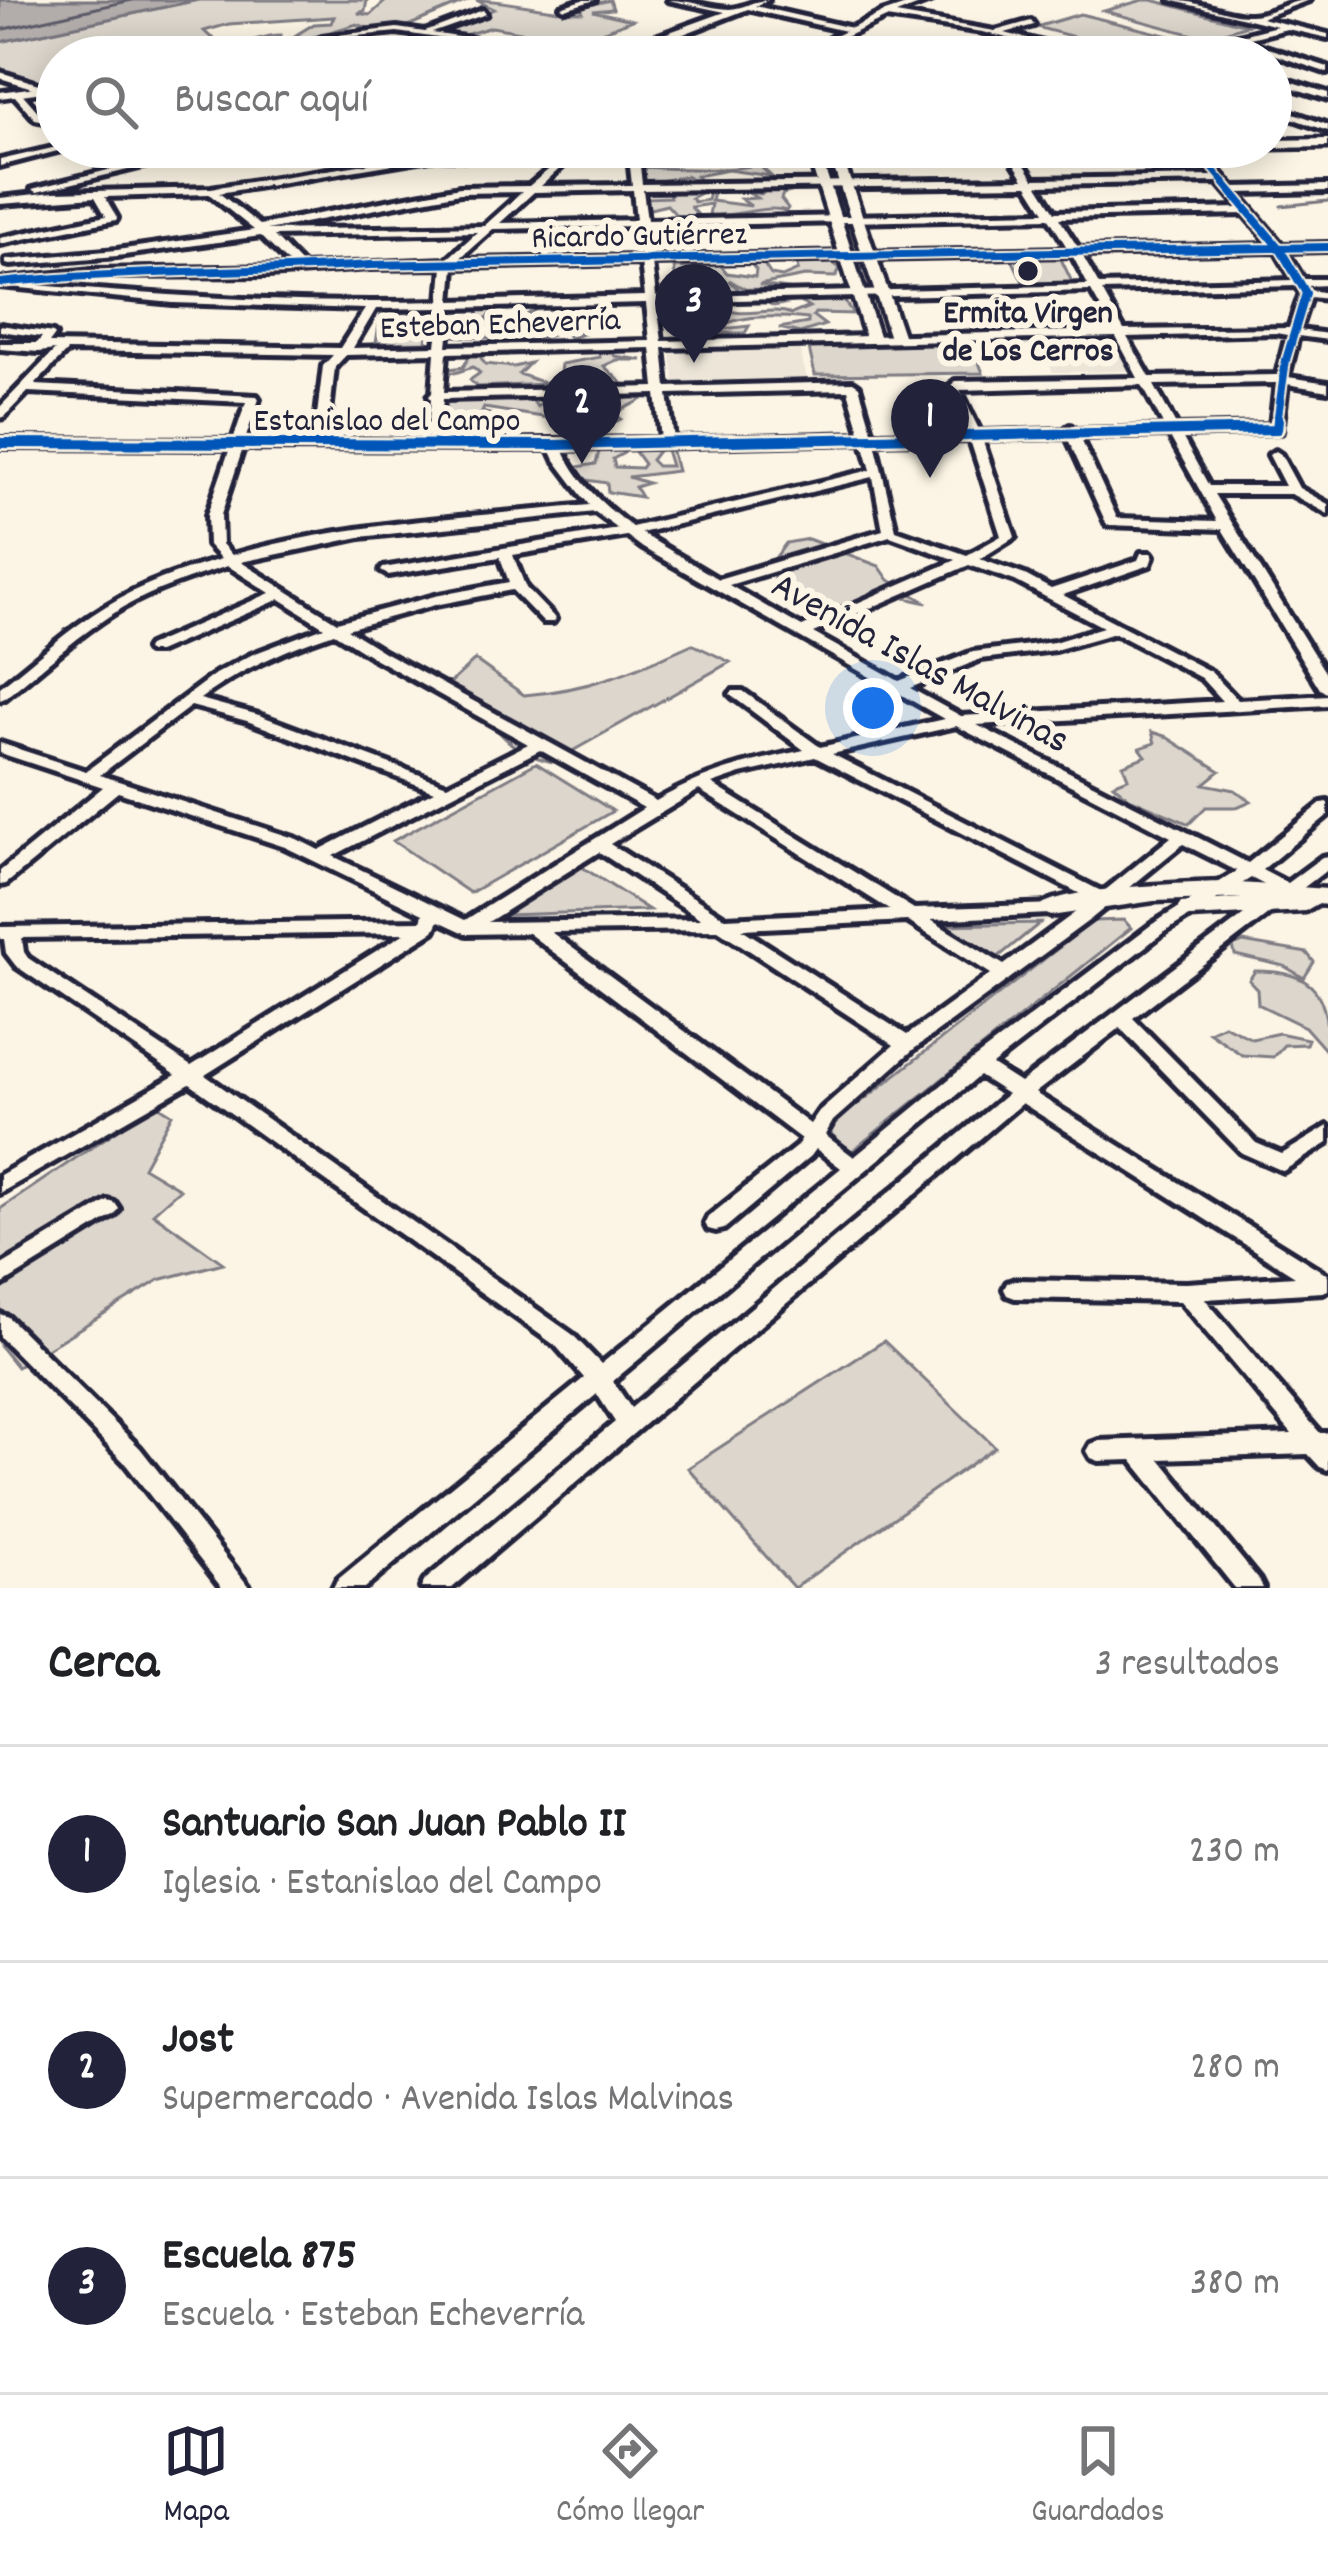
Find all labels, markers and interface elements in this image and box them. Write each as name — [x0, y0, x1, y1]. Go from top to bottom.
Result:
search box — [36, 36, 1292, 168]
icon: search — [78, 69, 144, 135]
text: Buscar aquí — [174, 70, 369, 134]
street label: Ricardo Gutiérrez — [531, 213, 748, 264]
marker: Ermita Virgen de Los Cerros — [1015, 258, 1041, 284]
pin: 3 — [655, 264, 733, 363]
place label: Ermita Virgen de Los Cerros — [942, 292, 1114, 377]
street label: Esteban Echeverría — [379, 299, 622, 354]
pin: 2 — [543, 365, 621, 464]
pin: 1 — [891, 379, 969, 478]
street label: Estanislao del Campo — [253, 400, 521, 447]
street label: Avenida Islas Malvinas — [760, 561, 1078, 771]
your location — [843, 678, 903, 738]
text: Cerca — [48, 1630, 159, 1702]
text: 3 resultados — [1095, 1639, 1280, 1694]
text: Santuario San Juan Pablo II — [162, 1794, 626, 1858]
text: 1 — [83, 1826, 91, 1881]
text: 230 m — [1189, 1826, 1280, 1881]
text: Iglesia · Estanislao del Campo — [162, 1858, 602, 1913]
text: Jost — [162, 2010, 234, 2074]
text: 2 — [78, 2042, 96, 2097]
text: 280 m — [1190, 2042, 1280, 2097]
text: Supermercado · Avenida Islas Malvinas — [162, 2074, 734, 2129]
text: Escuela 875 — [162, 2226, 357, 2290]
text: 3 — [78, 2258, 96, 2313]
text: 380 m — [1190, 2258, 1280, 2313]
text: Escuela · Esteban Echeverría — [162, 2290, 584, 2345]
tab: Mapa — [163, 2418, 229, 2537]
tab: Cómo llegar — [556, 2418, 704, 2537]
tab: Guardados — [1031, 2418, 1165, 2537]

